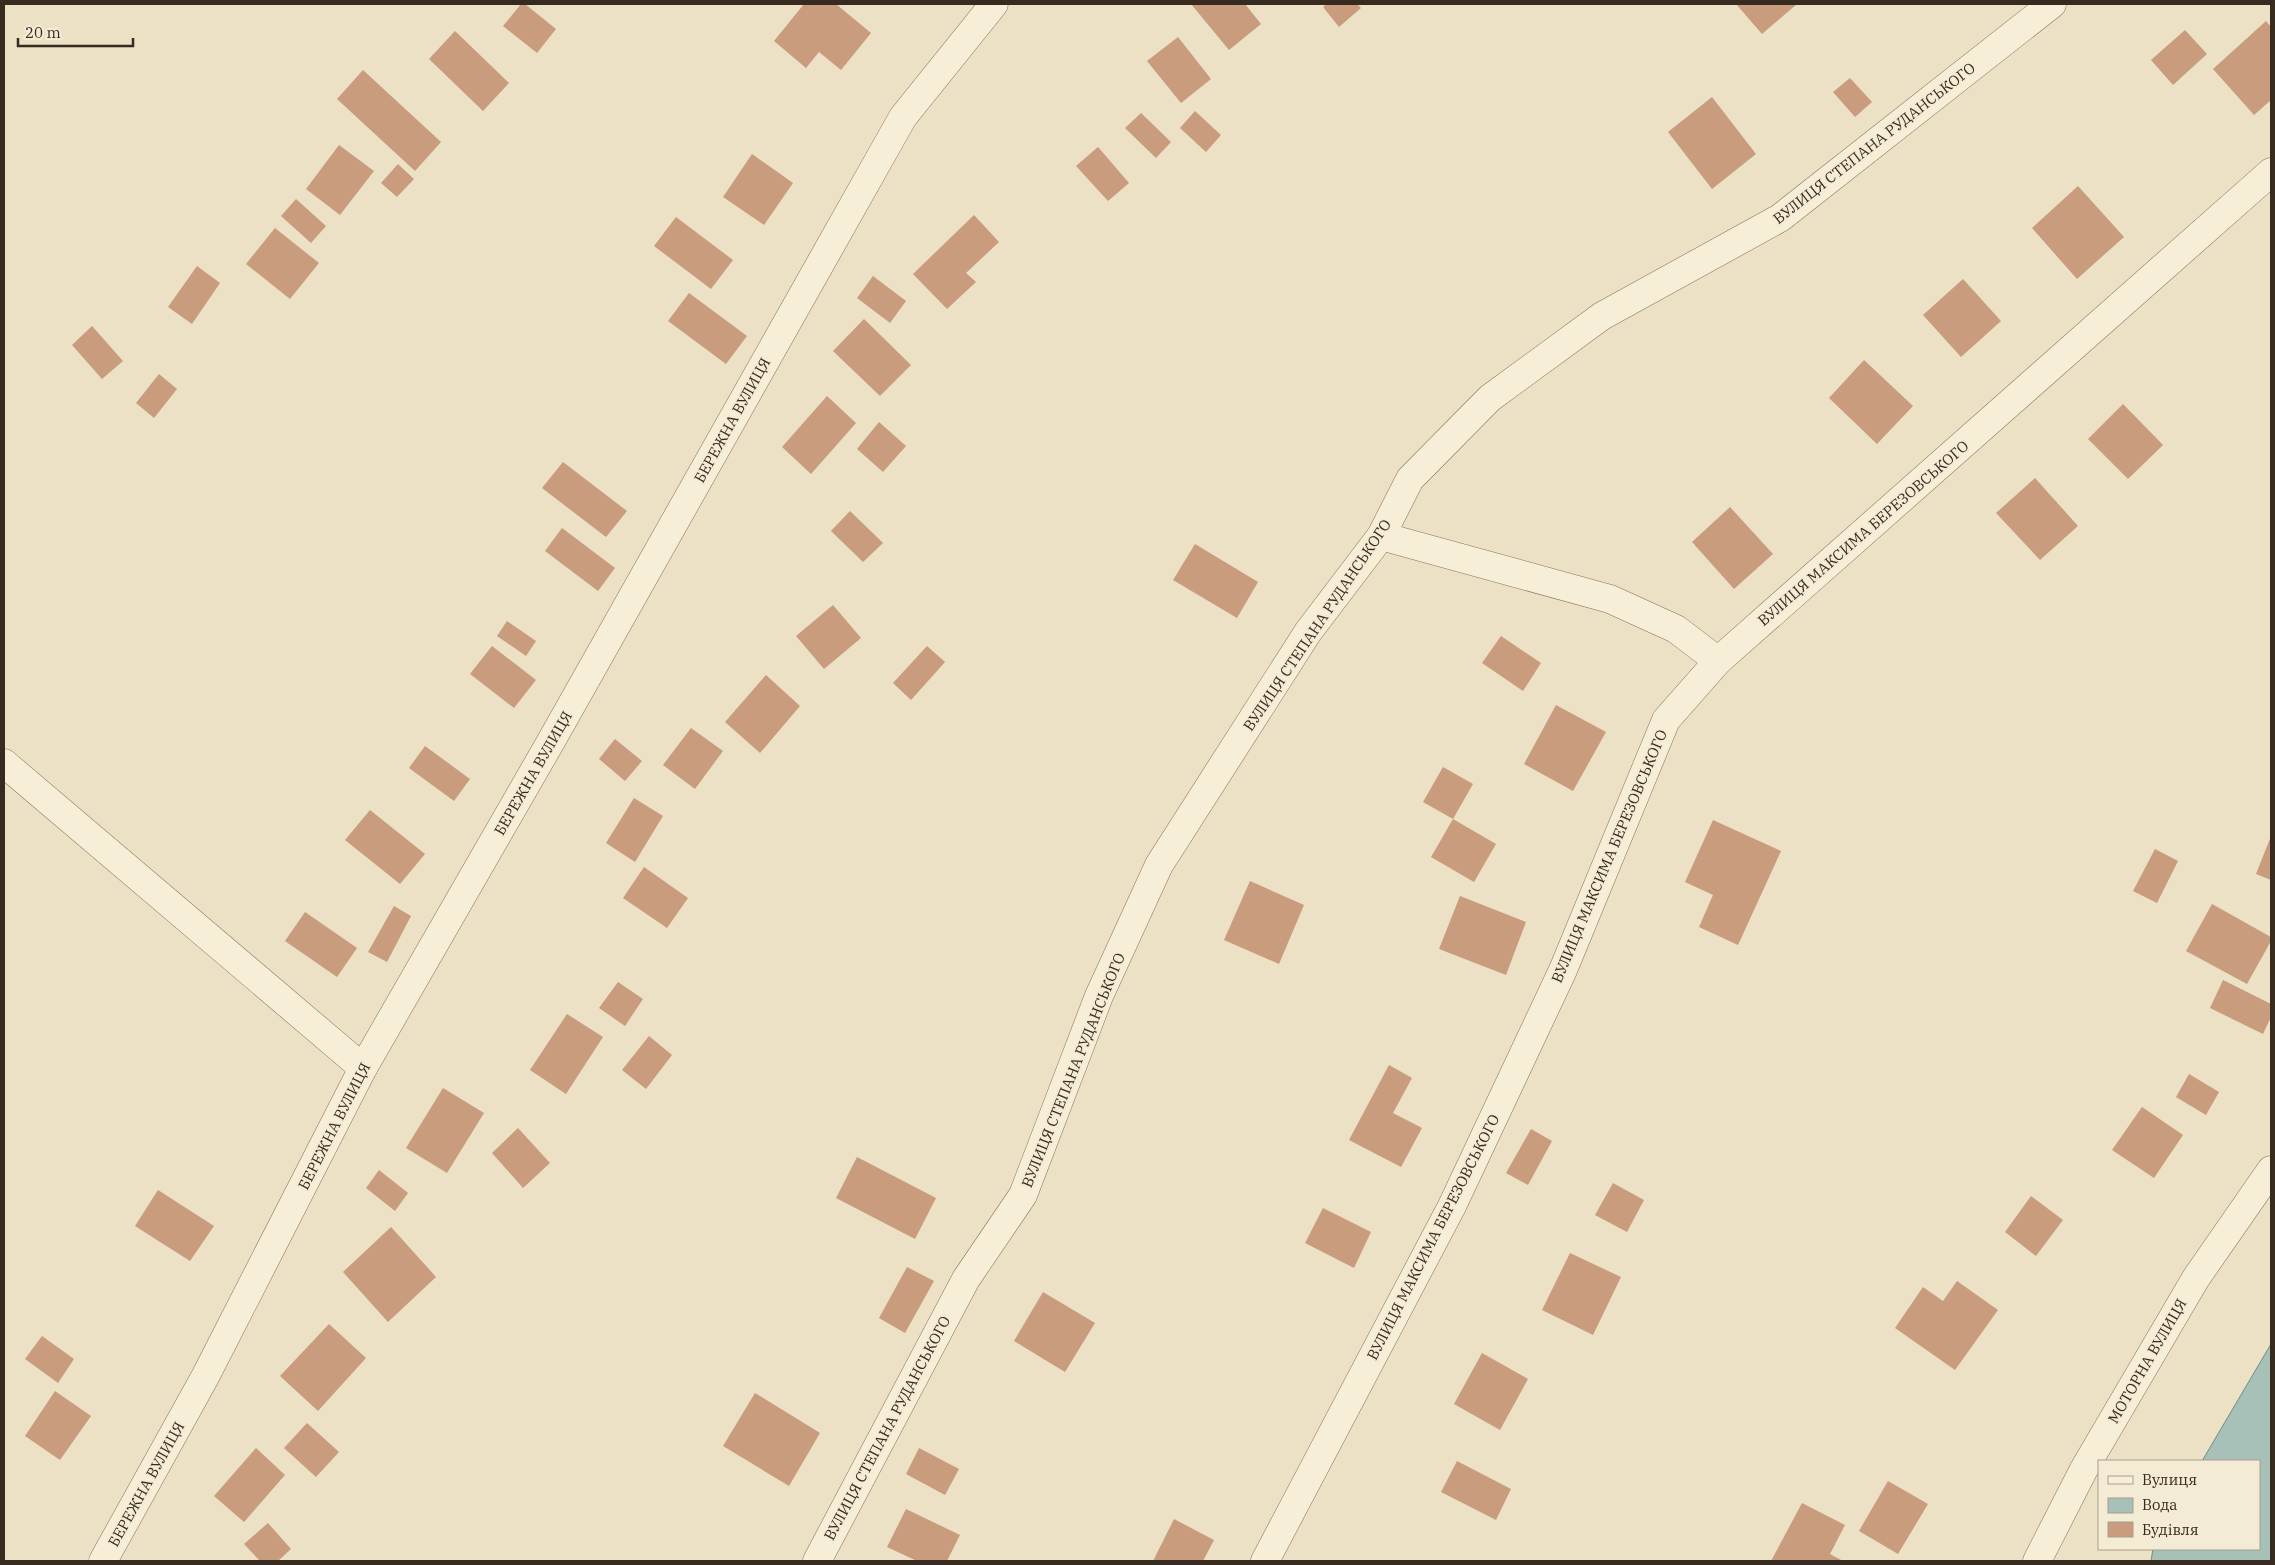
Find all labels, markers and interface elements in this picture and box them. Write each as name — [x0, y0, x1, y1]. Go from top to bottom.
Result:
scale bar — [18, 15, 132, 47]
text: 20 m — [25, 23, 61, 42]
street label: ВУЛИЦЯ СТЕПАНА РУДАНСЬКОГО — [1769, 58, 1979, 228]
street label: БЕРЕЖНА ВУЛИЦЯ — [690, 354, 774, 486]
street label: ВУЛИЦЯ МАКСИМА БЕРЕЗОВСЬКОГО — [1754, 436, 1972, 630]
street label: ВУЛИЦЯ СТЕПАНА РУДАНСЬКОГО — [1239, 515, 1395, 735]
street label: БЕРЕЖНА ВУЛИЦЯ — [490, 708, 576, 838]
street label: ВУЛИЦЯ МАКСИМА БЕРЕЗОВСЬКОГО — [1547, 726, 1671, 986]
street label: ВУЛИЦЯ СТЕПАНА РУДАНСЬКОГО — [1017, 950, 1129, 1190]
street label: БЕРЕЖНА ВУЛИЦЯ — [294, 1059, 374, 1193]
street label: ВУЛИЦЯ МАКСИМА БЕРЕЗОВСЬКОГО — [1362, 1111, 1504, 1363]
street label: МОТОРНА ВУЛИЦЯ — [2104, 1295, 2190, 1427]
street label: ВУЛИЦЯ СТЕПАНА РУДАНСЬКОГО — [820, 1313, 954, 1543]
street label: БЕРЕЖНА ВУЛИЦЯ — [104, 1418, 188, 1550]
legend — [2098, 1460, 2260, 1550]
text: Вулиця — [2142, 1470, 2197, 1489]
text: Вода — [2142, 1495, 2178, 1514]
text: Будівля — [2142, 1520, 2199, 1539]

